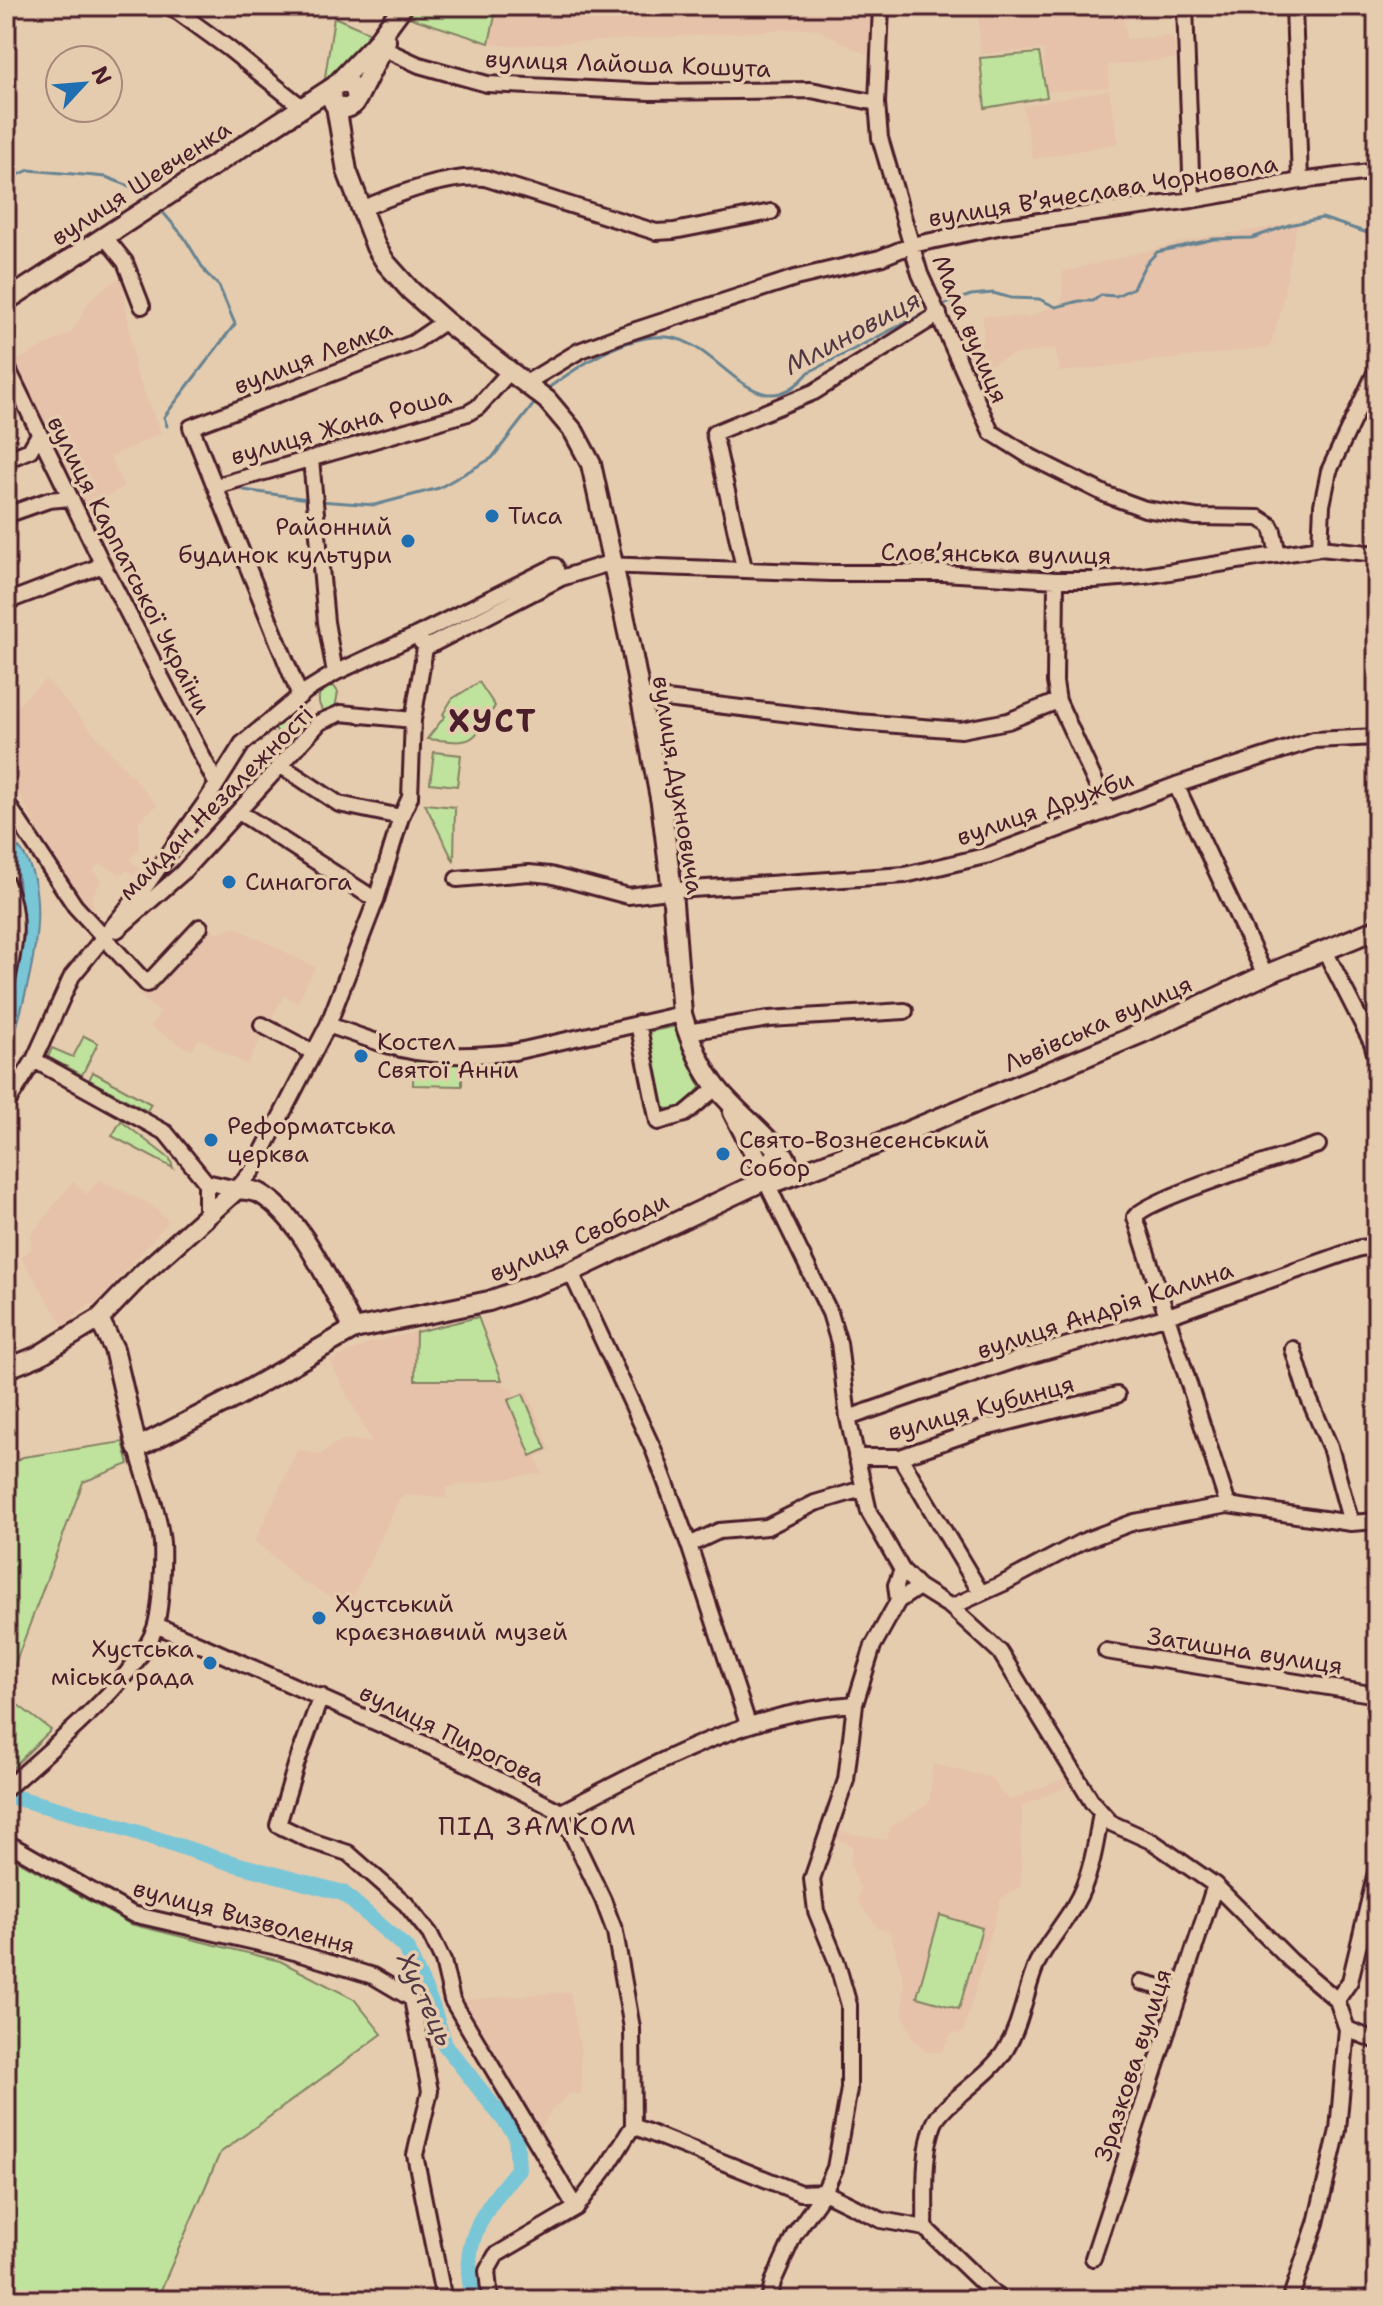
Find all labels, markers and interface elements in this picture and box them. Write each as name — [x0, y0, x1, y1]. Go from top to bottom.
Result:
street label: вулиця Лайоша Кошута — [485, 43, 772, 85]
north arrow — [44, 44, 124, 124]
text: N — [85, 61, 118, 90]
street label: вулиця Шевченка — [45, 113, 237, 253]
street label: вулиця Вʼячеслава Чорновола — [926, 148, 1280, 234]
street label: Мала вулиця — [924, 250, 1016, 408]
water label: Млиновиця — [778, 282, 926, 382]
street label: вулиця Лемка — [229, 312, 397, 402]
street label: вулиця Жана Роша — [227, 379, 455, 473]
street label: вулиця Карпатської України — [40, 410, 218, 720]
place label: Тиса — [508, 500, 563, 532]
marker: Тиса — [483, 507, 501, 525]
place label: Районний будинок культури — [178, 511, 392, 571]
marker: Районний будинок культури — [399, 532, 417, 550]
street label: Словʼянська вулиця — [880, 536, 1112, 572]
street label: вулиця Духновича — [645, 674, 711, 896]
street label: майдан Незалежності — [112, 699, 320, 907]
district label: ХУСТ — [448, 699, 538, 742]
street label: вулиця Дружби — [952, 763, 1138, 853]
place label: Синагога — [245, 866, 352, 898]
marker: Синагога — [220, 873, 238, 891]
street label: Львівська вулиця — [999, 968, 1197, 1080]
place label: Костел Святої Анни — [377, 1026, 519, 1086]
marker: Костел Святої Анни — [352, 1047, 370, 1065]
place label: Реформатська церква — [227, 1110, 396, 1170]
place label: Свято-Вознесенський Собор — [739, 1124, 989, 1184]
marker: Реформатська церква — [202, 1131, 220, 1149]
marker: Свято-Вознесенський Собор — [714, 1145, 732, 1163]
street label: вулиця Свободи — [484, 1185, 674, 1289]
street label: вулиця Андрія Калина — [973, 1253, 1237, 1367]
street label: вулиця Кубинця — [884, 1368, 1078, 1448]
place label: Хустський краєзнавчий музей — [335, 1588, 568, 1648]
marker: Хустський краєзнавчий музей — [310, 1609, 328, 1627]
street label: Затишна вулиця — [1145, 1620, 1345, 1682]
place label: Хустська міська рада — [51, 1633, 194, 1693]
marker: Хустська міська рада — [201, 1654, 219, 1672]
street label: вулиця Пирогова — [354, 1676, 550, 1794]
district label: ПІД ЗАМКОМ — [438, 1808, 638, 1843]
street label: вулиця Визволення — [129, 1872, 359, 1962]
water label: Хустець — [389, 1945, 463, 2052]
street label: Зразкова вулиця — [1087, 1964, 1179, 2166]

